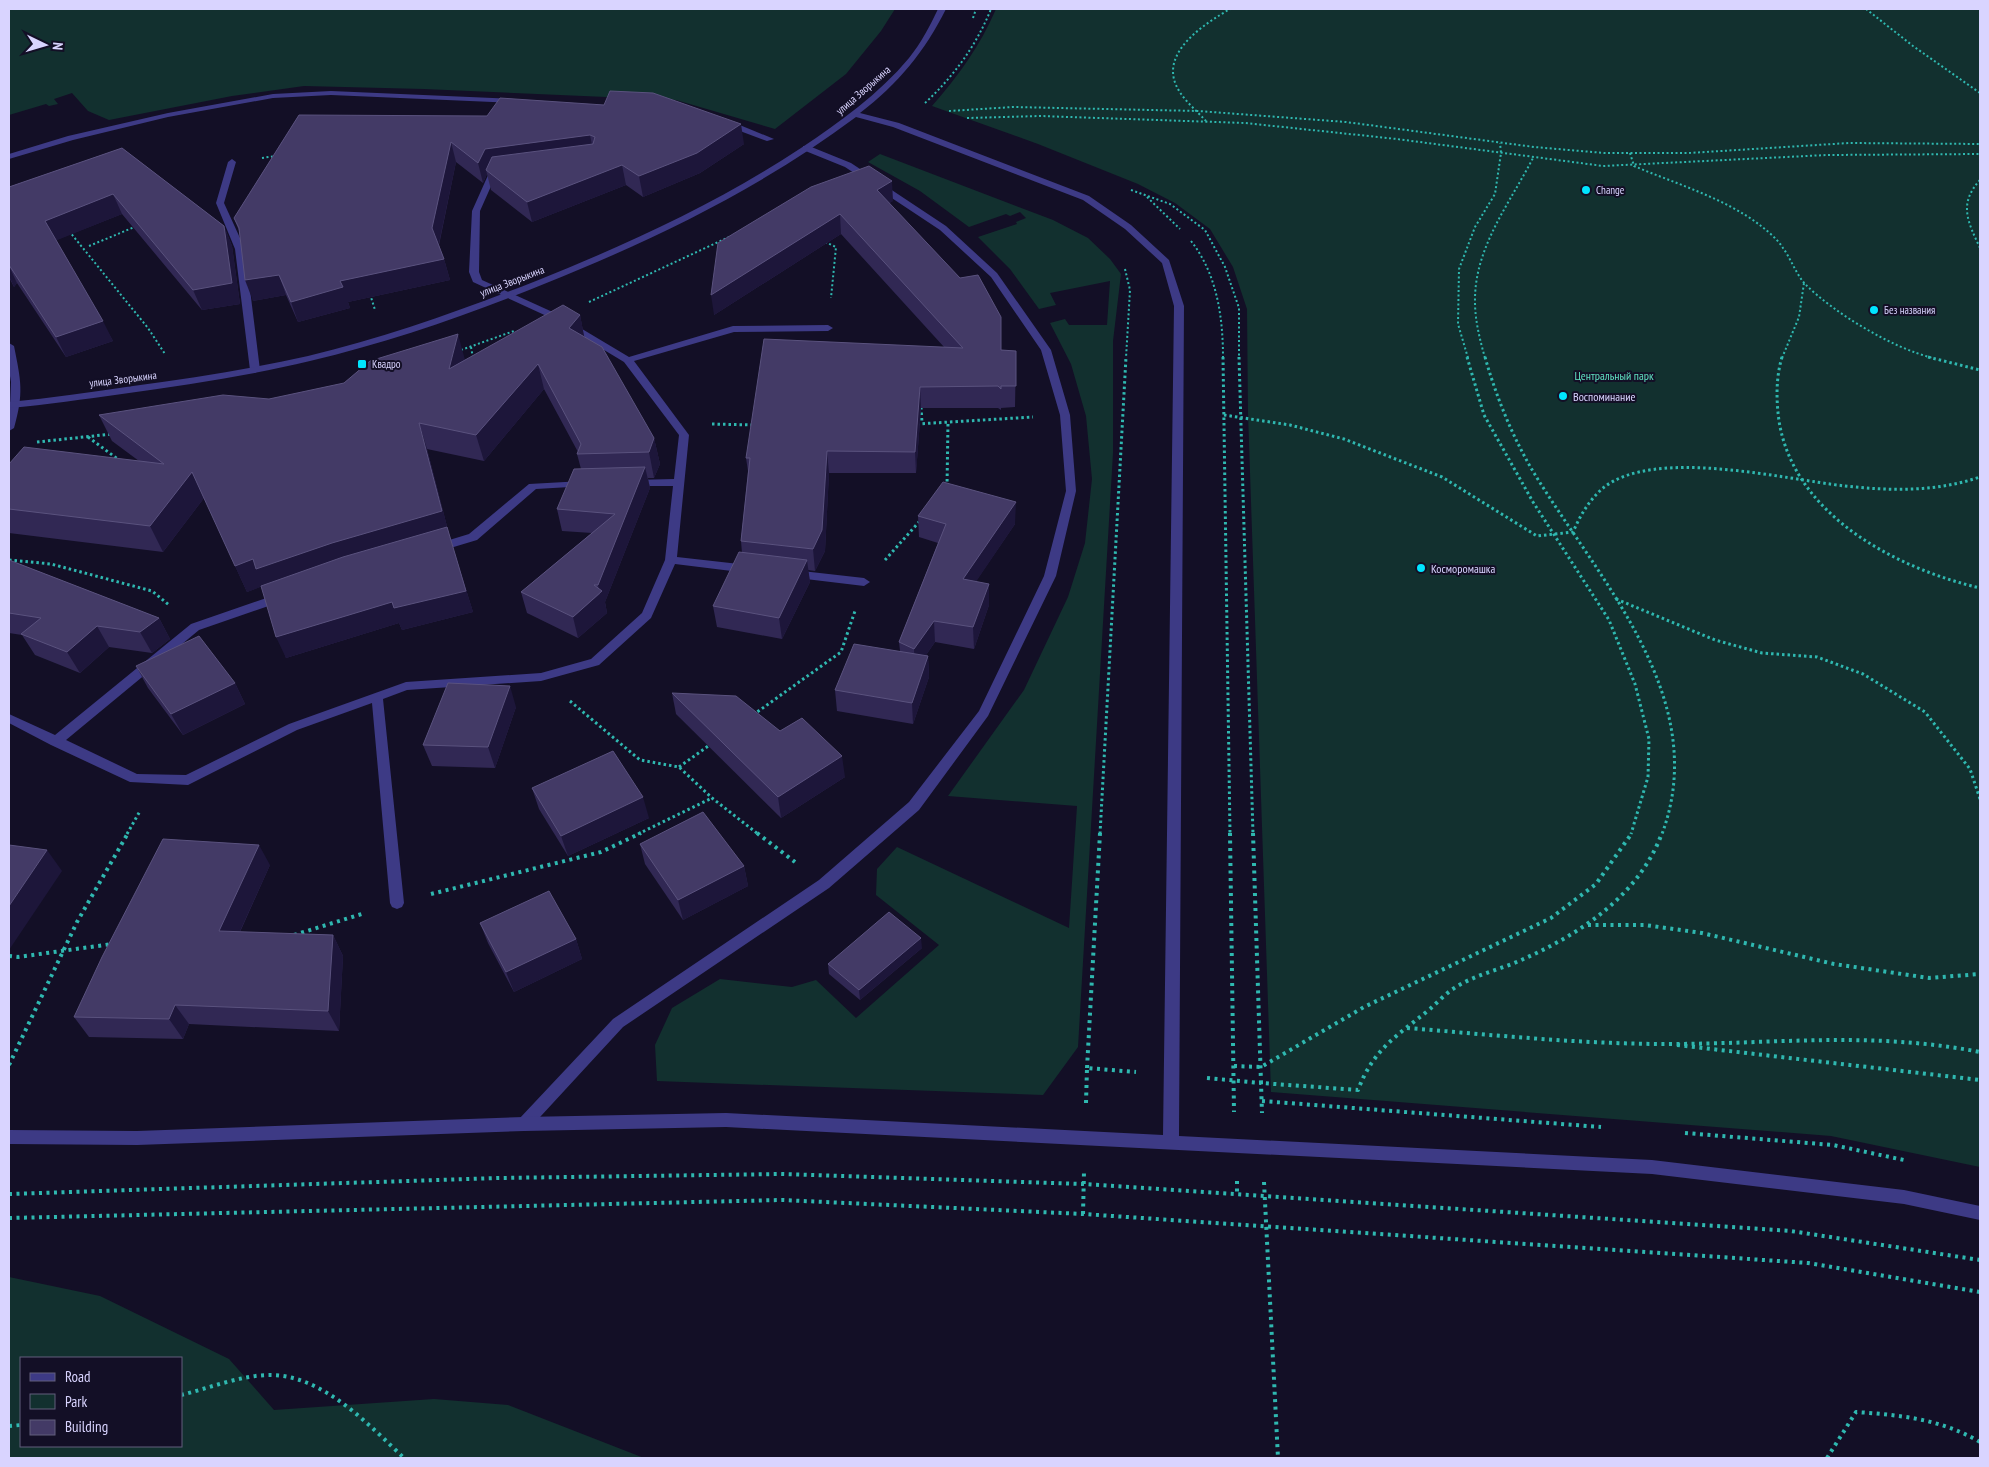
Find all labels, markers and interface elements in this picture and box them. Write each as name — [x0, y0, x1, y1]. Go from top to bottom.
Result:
north arrow — [20, 20, 70, 70]
text: N — [49, 42, 67, 51]
street label: улица Зворыкина — [833, 62, 893, 118]
place label: Change — [1596, 183, 1625, 197]
marker: Change — [1580, 184, 1592, 196]
street label: улица Зворыкина — [478, 262, 546, 300]
place label: Без названия — [1884, 303, 1935, 317]
marker: Без названия — [1868, 304, 1880, 316]
place label: Квадро — [372, 357, 401, 371]
marker: Квадро — [356, 358, 368, 370]
street label: улица Зворыкина — [88, 368, 158, 390]
park label: Центральный парк — [1574, 368, 1654, 383]
place label: Воспоминание — [1573, 389, 1635, 404]
marker: Воспоминание — [1557, 390, 1569, 402]
place label: Косморомашка — [1431, 561, 1495, 576]
marker: Косморомашка — [1415, 562, 1427, 574]
legend — [20, 1357, 182, 1447]
text: Road — [65, 1367, 91, 1386]
text: Park — [65, 1392, 87, 1411]
text: Building — [65, 1417, 108, 1436]

